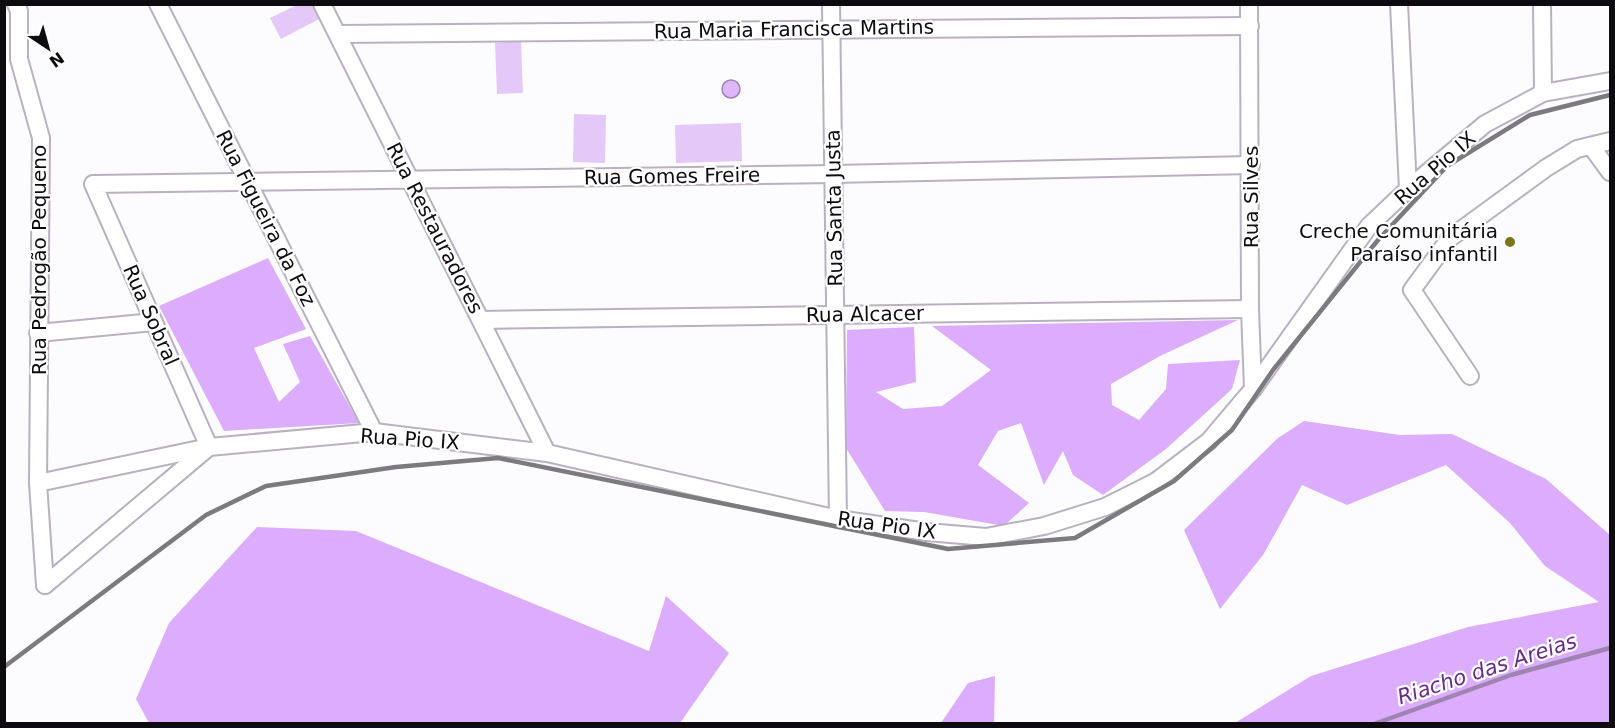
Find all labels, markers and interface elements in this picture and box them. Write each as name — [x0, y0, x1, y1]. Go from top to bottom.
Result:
street label: Rua Maria Francisca Martins — [654, 15, 934, 43]
north arrow — [18, 18, 78, 78]
text: N — [46, 48, 68, 71]
street label: Rua Figueira da Foz — [211, 126, 321, 310]
street label: Rua Pio IX — [1390, 126, 1481, 210]
street label: Rua Santa Justa — [821, 129, 847, 287]
street label: Rua Restauradores — [381, 138, 489, 318]
street label: Rua Pedrogão Pequeno — [27, 145, 51, 375]
street label: Rua Silves — [1239, 146, 1263, 248]
street label: Rua Gomes Freire — [584, 162, 760, 190]
place label: Creche Comunitária Paraíso infantil — [1299, 219, 1498, 266]
marker: Creche Comunitária Paraíso infantil — [1503, 235, 1517, 249]
street label: Rua Sobral — [118, 261, 184, 369]
street label: Rua Alcacer — [806, 301, 925, 327]
street label: Rua Pio IX — [359, 424, 461, 454]
street label: Rua Pio IX — [836, 506, 938, 544]
water label: Riacho das Areias — [1394, 629, 1580, 709]

